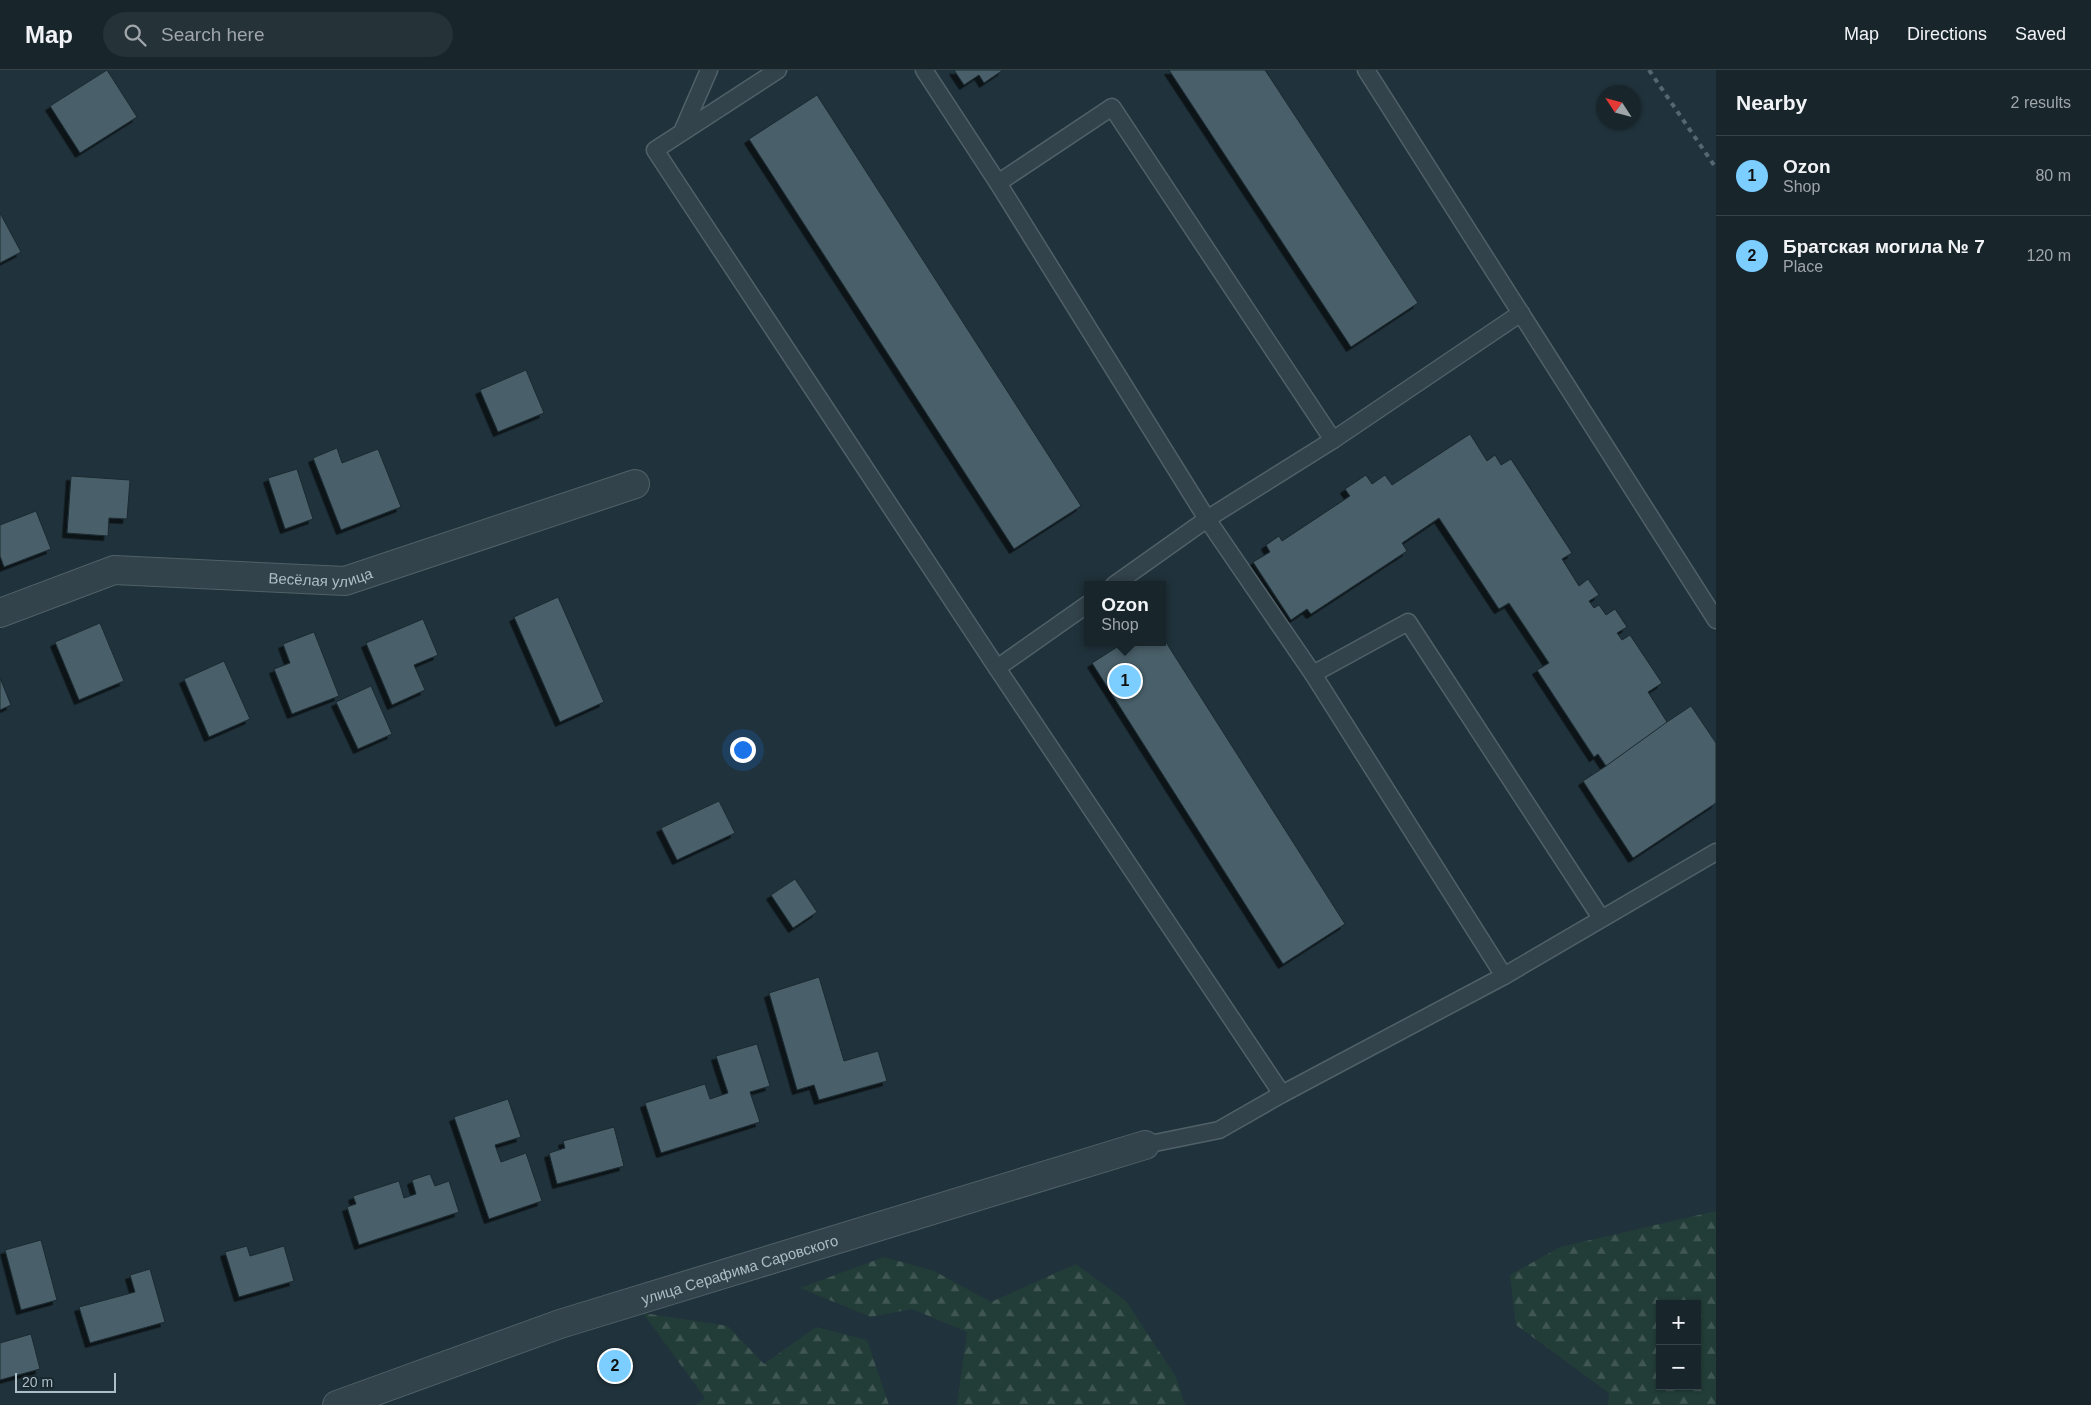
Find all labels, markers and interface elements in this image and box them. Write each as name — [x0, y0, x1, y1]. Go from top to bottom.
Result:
search box — [103, 12, 453, 57]
text: Map — [25, 21, 73, 48]
icon: search — [121, 21, 149, 49]
text: Search here — [161, 24, 265, 45]
text: Map — [1844, 24, 1879, 44]
text: Directions — [1907, 24, 1987, 44]
text: Saved — [2015, 24, 2066, 44]
north arrow — [1596, 85, 1641, 130]
text: Nearby — [1736, 91, 1807, 114]
text: 2 results — [2011, 94, 2071, 111]
text: Ozon — [1783, 156, 1831, 177]
text: 1 — [1748, 167, 1756, 184]
text: 80 m — [2035, 167, 2071, 184]
text: Shop — [1783, 178, 1820, 195]
text: Братская могила № 7 — [1783, 236, 1985, 257]
text: 2 — [1748, 247, 1756, 264]
text: 120 m — [2027, 247, 2071, 264]
text: Place — [1783, 258, 1823, 275]
street label: Весёлая улица — [268, 564, 375, 590]
popup — [1084, 581, 1166, 646]
text: Ozon — [1101, 594, 1149, 615]
text: Shop — [1101, 616, 1139, 633]
pin: 1 — [1109, 662, 1141, 700]
your location — [730, 737, 756, 763]
street label: улица Серафима Саровского — [639, 1231, 840, 1307]
map controls — [1656, 1300, 1701, 1390]
button: + — [1656, 1300, 1701, 1345]
button: − — [1656, 1345, 1701, 1390]
pin: 2 — [599, 1347, 631, 1385]
scale bar — [15, 1370, 116, 1393]
text: 20 m — [22, 1374, 53, 1390]

